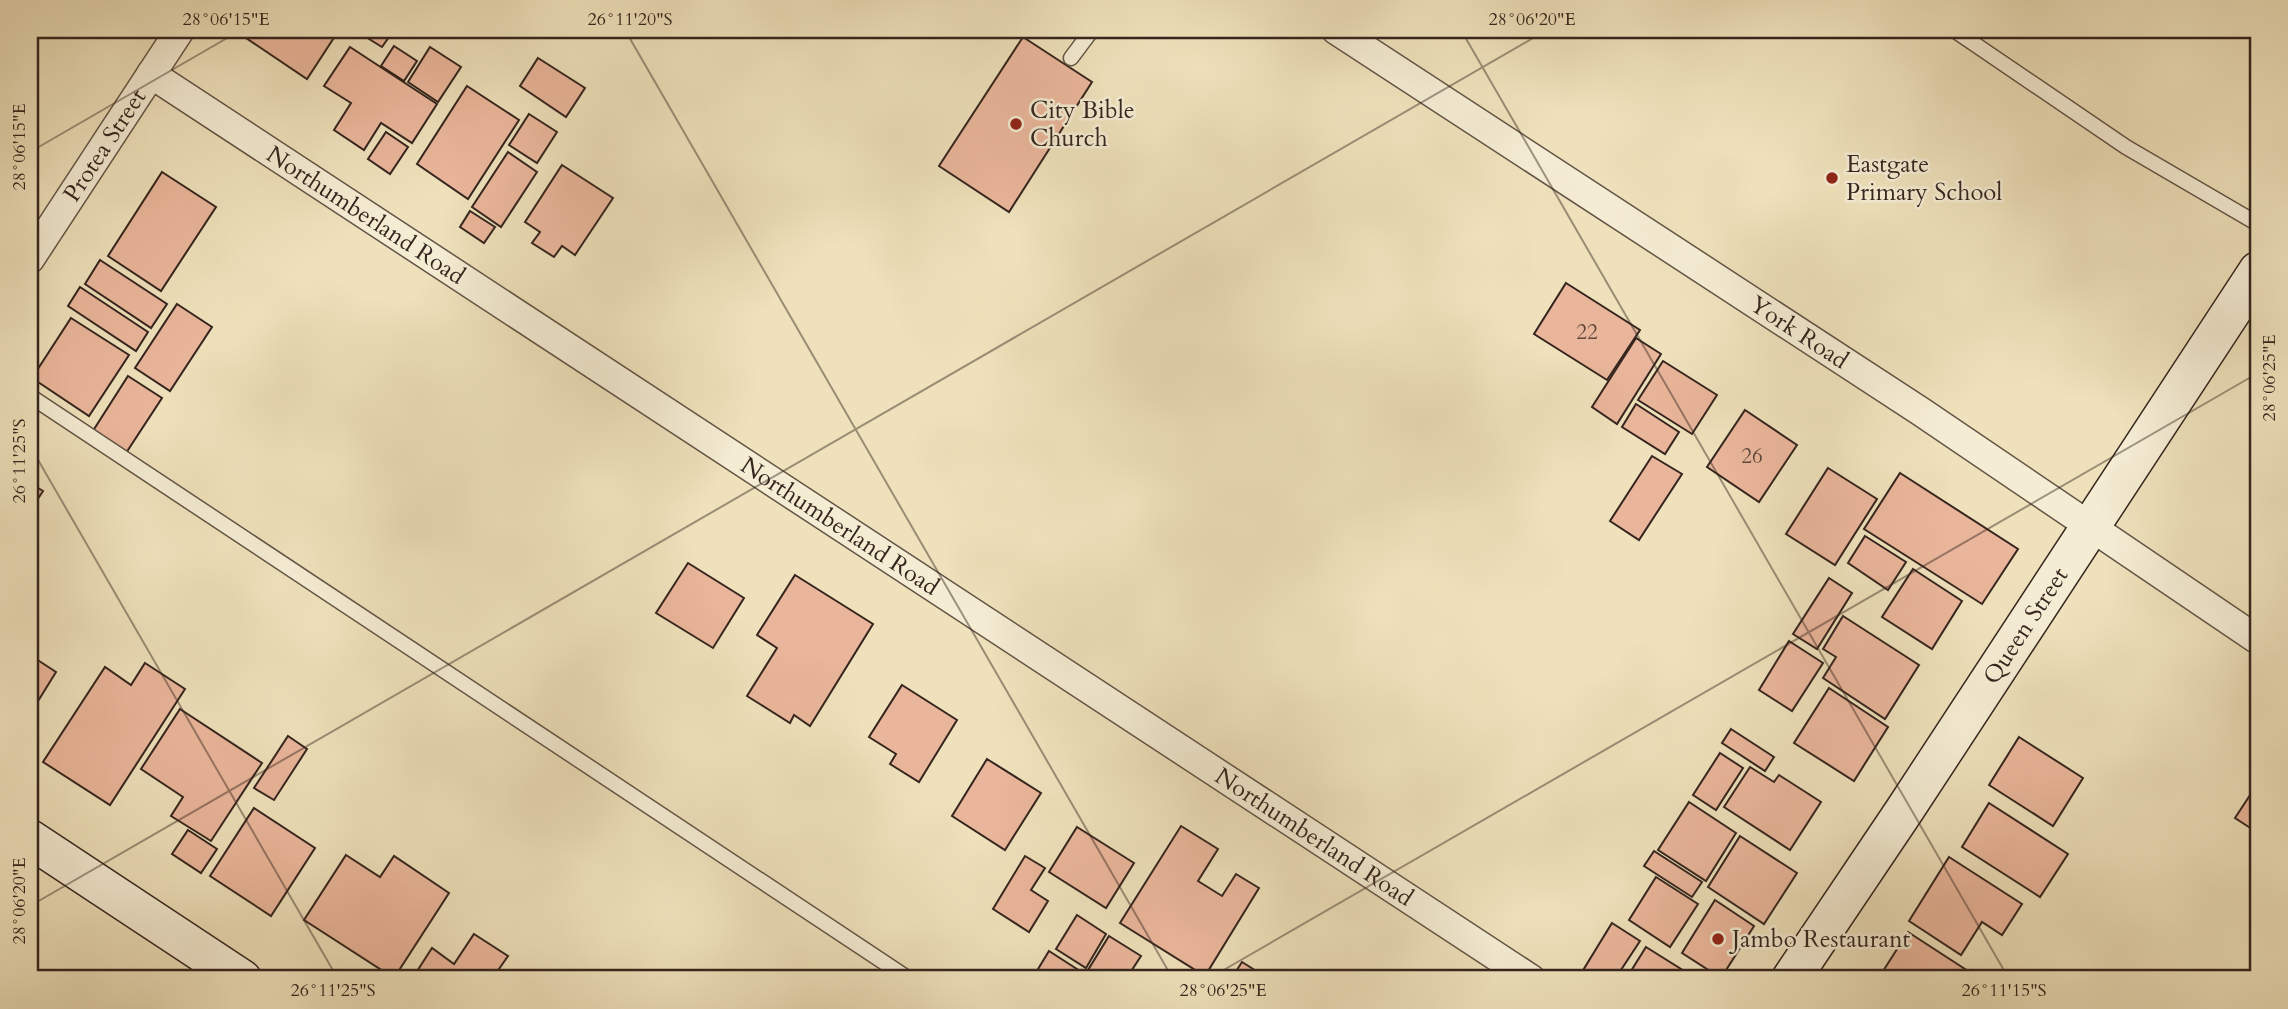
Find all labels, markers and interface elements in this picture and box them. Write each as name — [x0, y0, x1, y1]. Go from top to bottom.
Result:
text: 28°06'15"E — [182, 7, 270, 32]
text: 26°11'20"S — [588, 7, 672, 32]
text: 28°06'20"E — [1488, 7, 1576, 32]
street label: Protea Street — [55, 82, 154, 208]
place label: City Bible Church — [1030, 94, 1135, 155]
text: 28°06'15"E — [7, 103, 32, 191]
marker: City Bible Church — [1008, 116, 1024, 132]
street label: Northumberland Road — [260, 138, 472, 292]
place label: Eastgate Primary School — [1846, 148, 2002, 209]
marker: Eastgate Primary School — [1824, 170, 1840, 186]
street label: York Road — [1743, 288, 1855, 377]
house number: 22 — [1576, 318, 1598, 347]
text: 28°06'25"E — [2257, 334, 2282, 422]
text: 26°11'25"S — [7, 419, 32, 503]
house number: 26 — [1741, 442, 1763, 471]
street label: Northumberland Road — [734, 449, 946, 603]
street label: Queen Street — [1975, 560, 2076, 691]
street label: Northumberland Road — [1208, 760, 1420, 914]
text: 28°06'20"E — [7, 857, 32, 945]
place label: Jambo Restaurant — [1729, 923, 1911, 956]
marker: Jambo Restaurant — [1710, 931, 1726, 947]
text: 26°11'25"S — [291, 978, 375, 1003]
text: 28°06'25"E — [1179, 978, 1267, 1003]
text: 26°11'15"S — [1962, 978, 2046, 1003]

